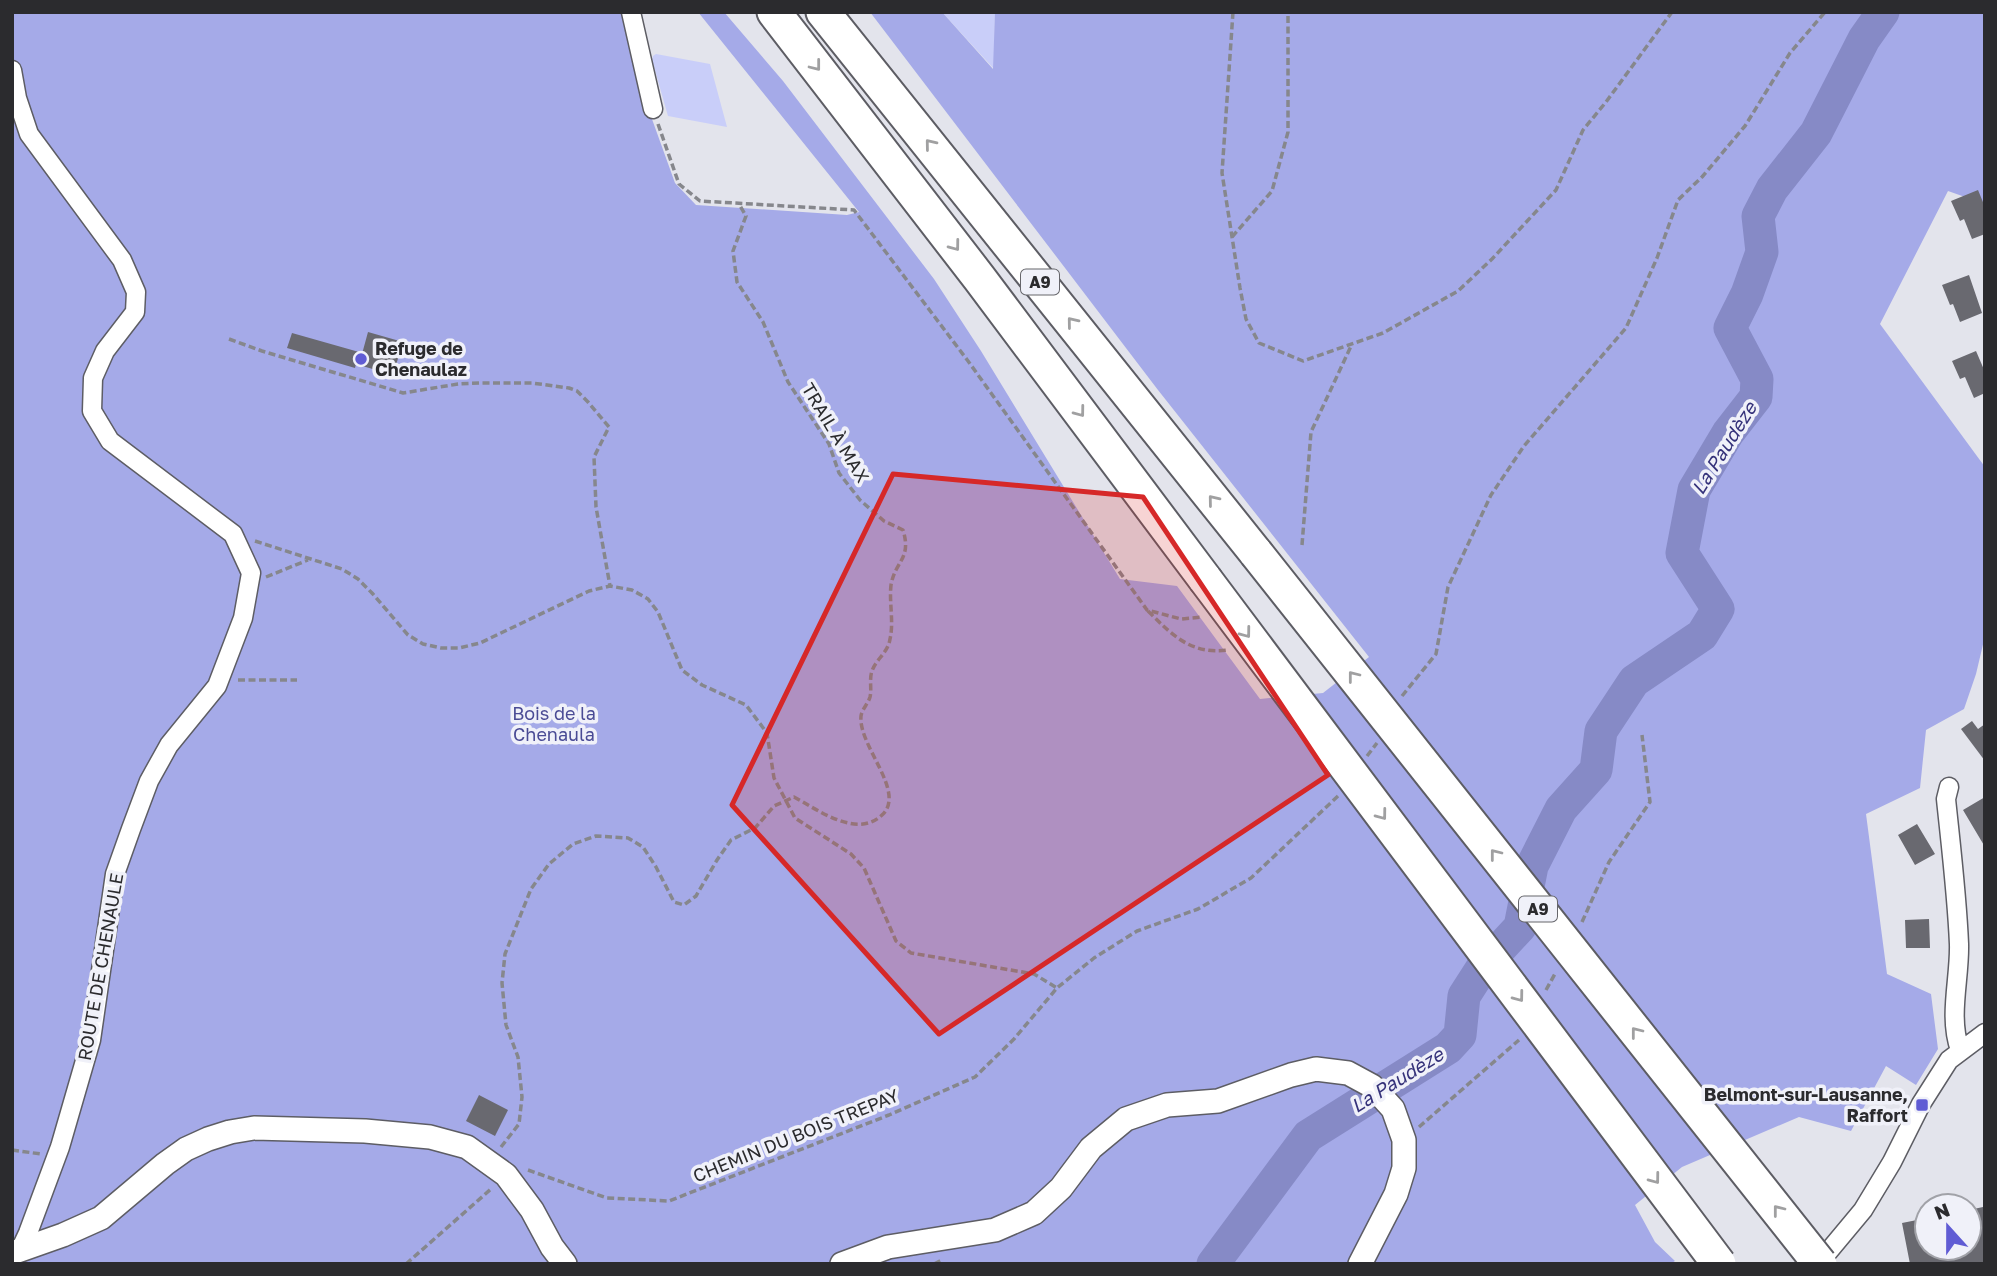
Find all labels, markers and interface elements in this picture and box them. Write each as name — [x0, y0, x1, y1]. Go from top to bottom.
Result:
one-way arrow — [807, 58, 820, 71]
one-way arrow — [926, 139, 938, 152]
one-way arrow — [946, 238, 959, 251]
road number: A9 — [1021, 270, 1059, 294]
one-way arrow — [1067, 317, 1080, 329]
place label: Refuge de Chenaulaz — [375, 337, 467, 380]
marker: Refuge de Chenaulaz — [353, 351, 369, 367]
street label: TRAIL À MAX — [798, 379, 874, 486]
water label: La Paudèze — [1686, 396, 1762, 498]
one-way arrow — [1071, 404, 1084, 417]
one-way arrow — [1209, 495, 1222, 508]
one-way arrow — [1237, 625, 1250, 638]
one-way arrow — [1349, 671, 1362, 684]
park label: Bois de la Chenaula — [512, 702, 596, 745]
one-way arrow — [1374, 807, 1387, 820]
one-way arrow — [1491, 849, 1503, 862]
street label: ROUTE DE CHENAULE — [73, 871, 127, 1062]
road number: A9 — [1519, 897, 1557, 922]
one-way arrow — [1510, 989, 1523, 1002]
one-way arrow — [1632, 1028, 1645, 1040]
water label: La Paudèze — [1346, 1041, 1449, 1117]
place label: Belmont-sur-Lausanne, Raffort — [1704, 1083, 1908, 1126]
street label: CHEMIN DU BOIS TREPAY — [690, 1084, 902, 1186]
marker: Belmont-sur-Lausanne, Raffort — [1914, 1097, 1930, 1113]
one-way arrow — [1647, 1171, 1660, 1184]
north arrow — [1913, 1192, 1983, 1262]
text: N — [1931, 1197, 1953, 1224]
one-way arrow — [1774, 1206, 1786, 1219]

